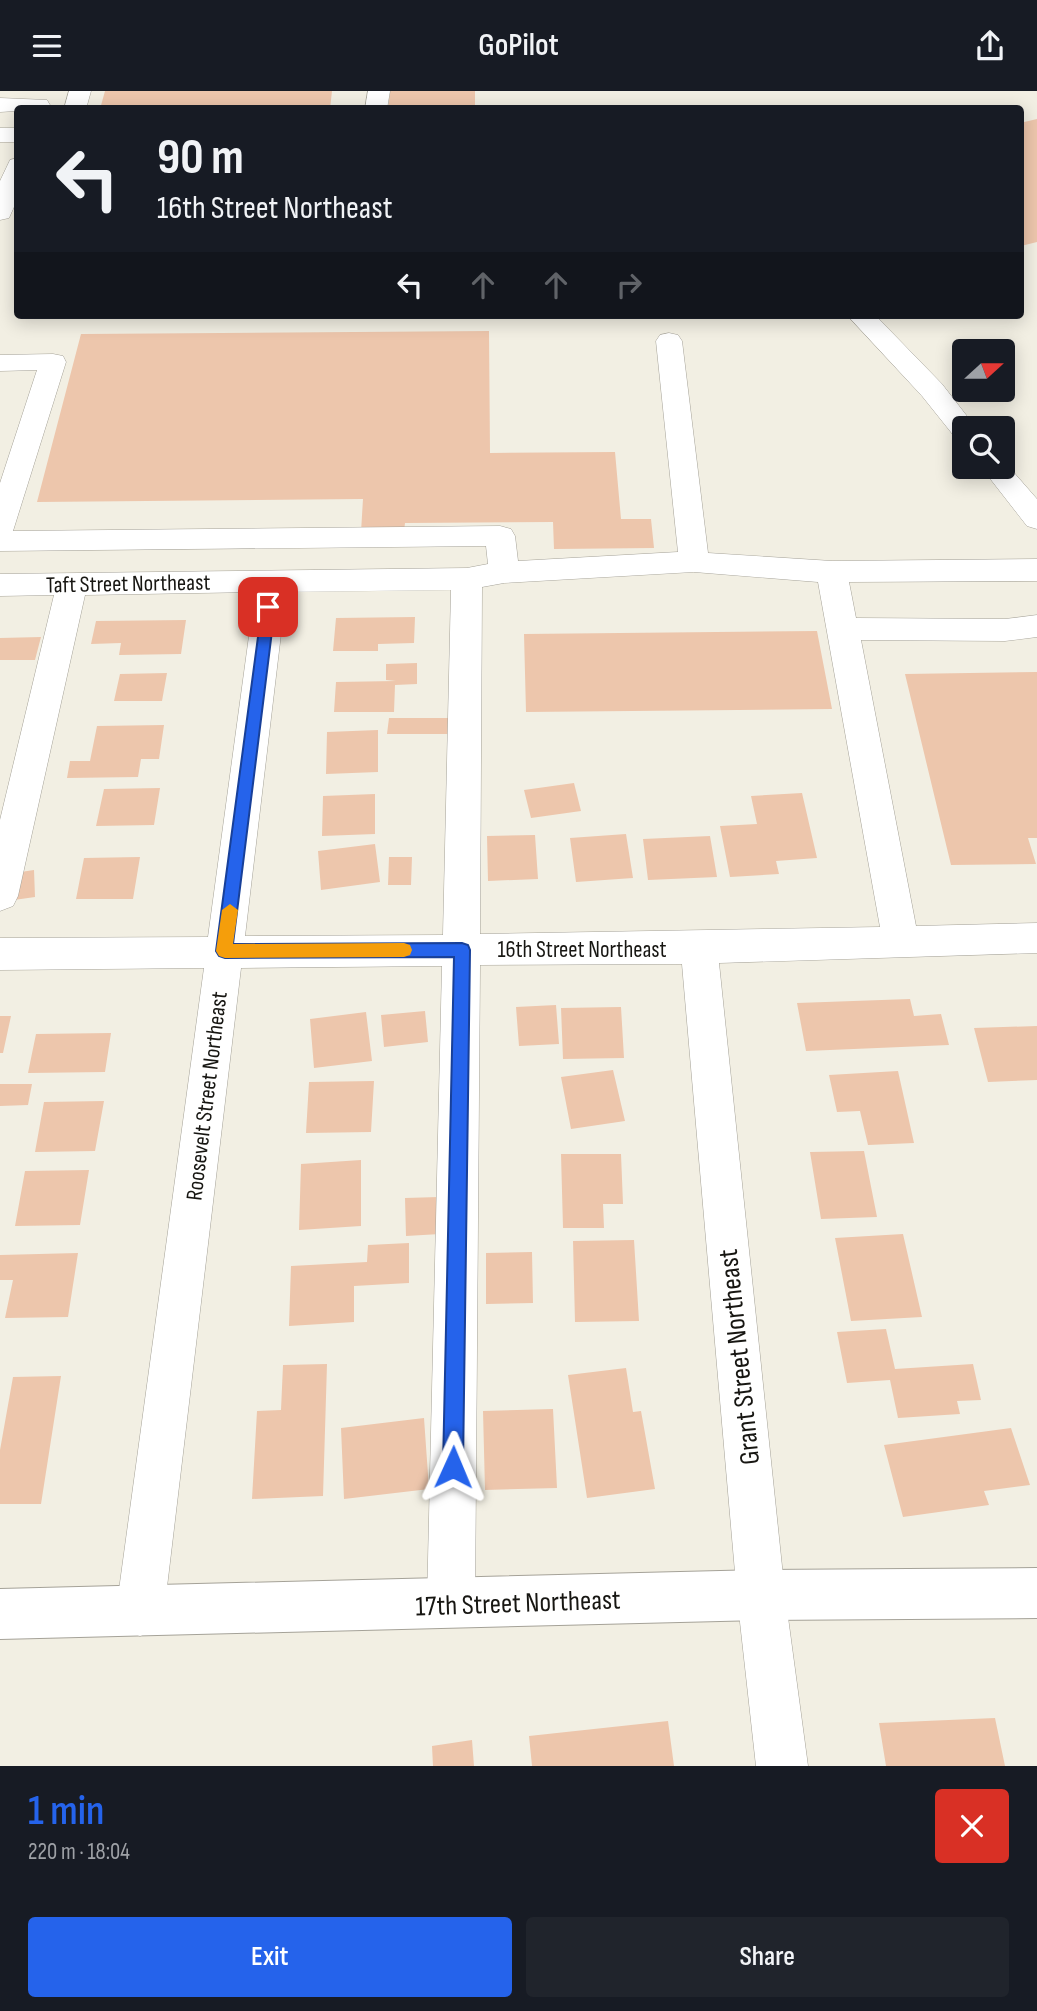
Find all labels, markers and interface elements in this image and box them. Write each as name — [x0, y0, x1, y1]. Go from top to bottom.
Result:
text: GoPilot — [478, 26, 559, 65]
icon: menu — [28, 27, 66, 65]
icon: share — [971, 27, 1009, 65]
text: 90 m — [157, 129, 244, 188]
icon: left — [42, 133, 133, 224]
text: 16th Street Northeast — [157, 189, 392, 228]
icon: left — [391, 266, 429, 304]
icon: ahead — [464, 266, 502, 304]
icon: ahead — [537, 266, 575, 304]
icon: right — [610, 266, 648, 304]
north arrow — [952, 339, 1015, 403]
map controls — [952, 339, 1015, 479]
button: search — [952, 416, 1015, 479]
street label: Taft Street Northeast — [46, 569, 211, 599]
pin — [238, 577, 298, 637]
icon: arrive — [249, 588, 287, 626]
street label: 16th Street Northeast — [497, 936, 667, 964]
street label: Roosevelt Street Northeast — [180, 990, 234, 1202]
street label: Grant Street Northeast — [712, 1247, 767, 1466]
position arrow — [416, 1430, 490, 1504]
street label: 17th Street Northeast — [415, 1583, 621, 1624]
text: 1 min — [28, 1786, 104, 1837]
button: close — [935, 1789, 1009, 1863]
text: 220 m · 18:04 — [28, 1838, 130, 1866]
button: Exit — [28, 1917, 512, 1997]
button: Share — [526, 1917, 1009, 1997]

